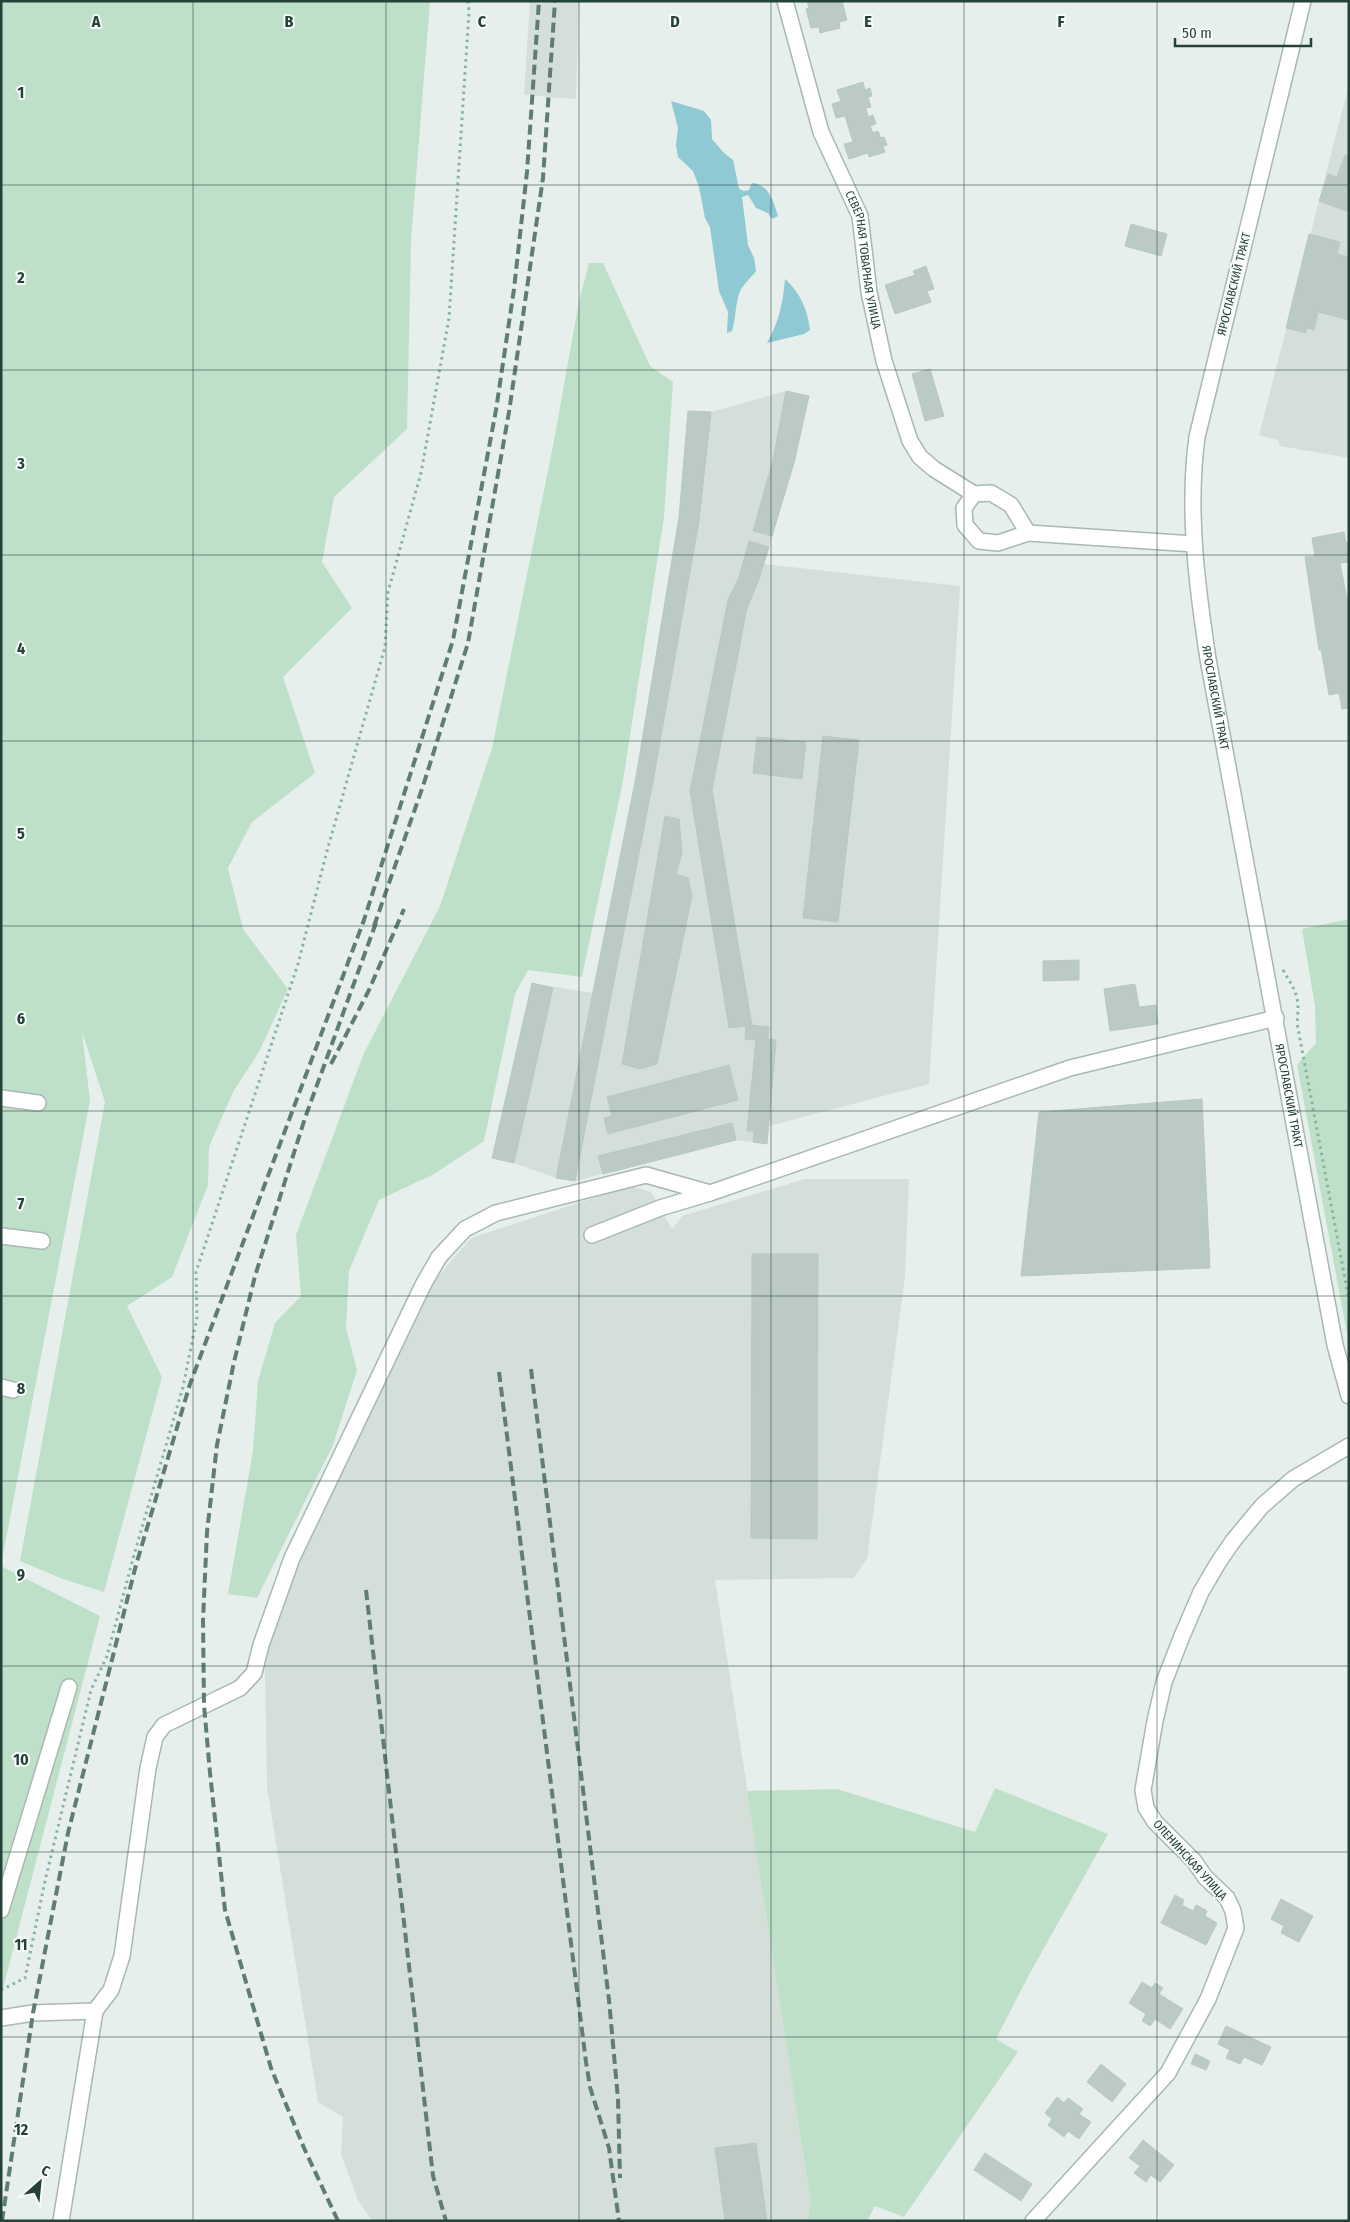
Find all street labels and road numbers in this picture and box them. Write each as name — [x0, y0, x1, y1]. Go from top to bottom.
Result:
street label: СЕВЕРНАЯ ТОВАРНАЯ УЛИЦА — [842, 188, 884, 331]
street label: ЯРОСЛАВСКИЙ ТРАКТ — [1213, 230, 1254, 337]
street label: ЯРОСЛАВСКИЙ ТРАКТ — [1199, 644, 1232, 751]
street label: ЯРОСЛАВСКИЙ ТРАКТ — [1272, 1043, 1305, 1150]
street label: ОЛЕНИНСКАЯ УЛИЦА — [1150, 1817, 1230, 1904]

